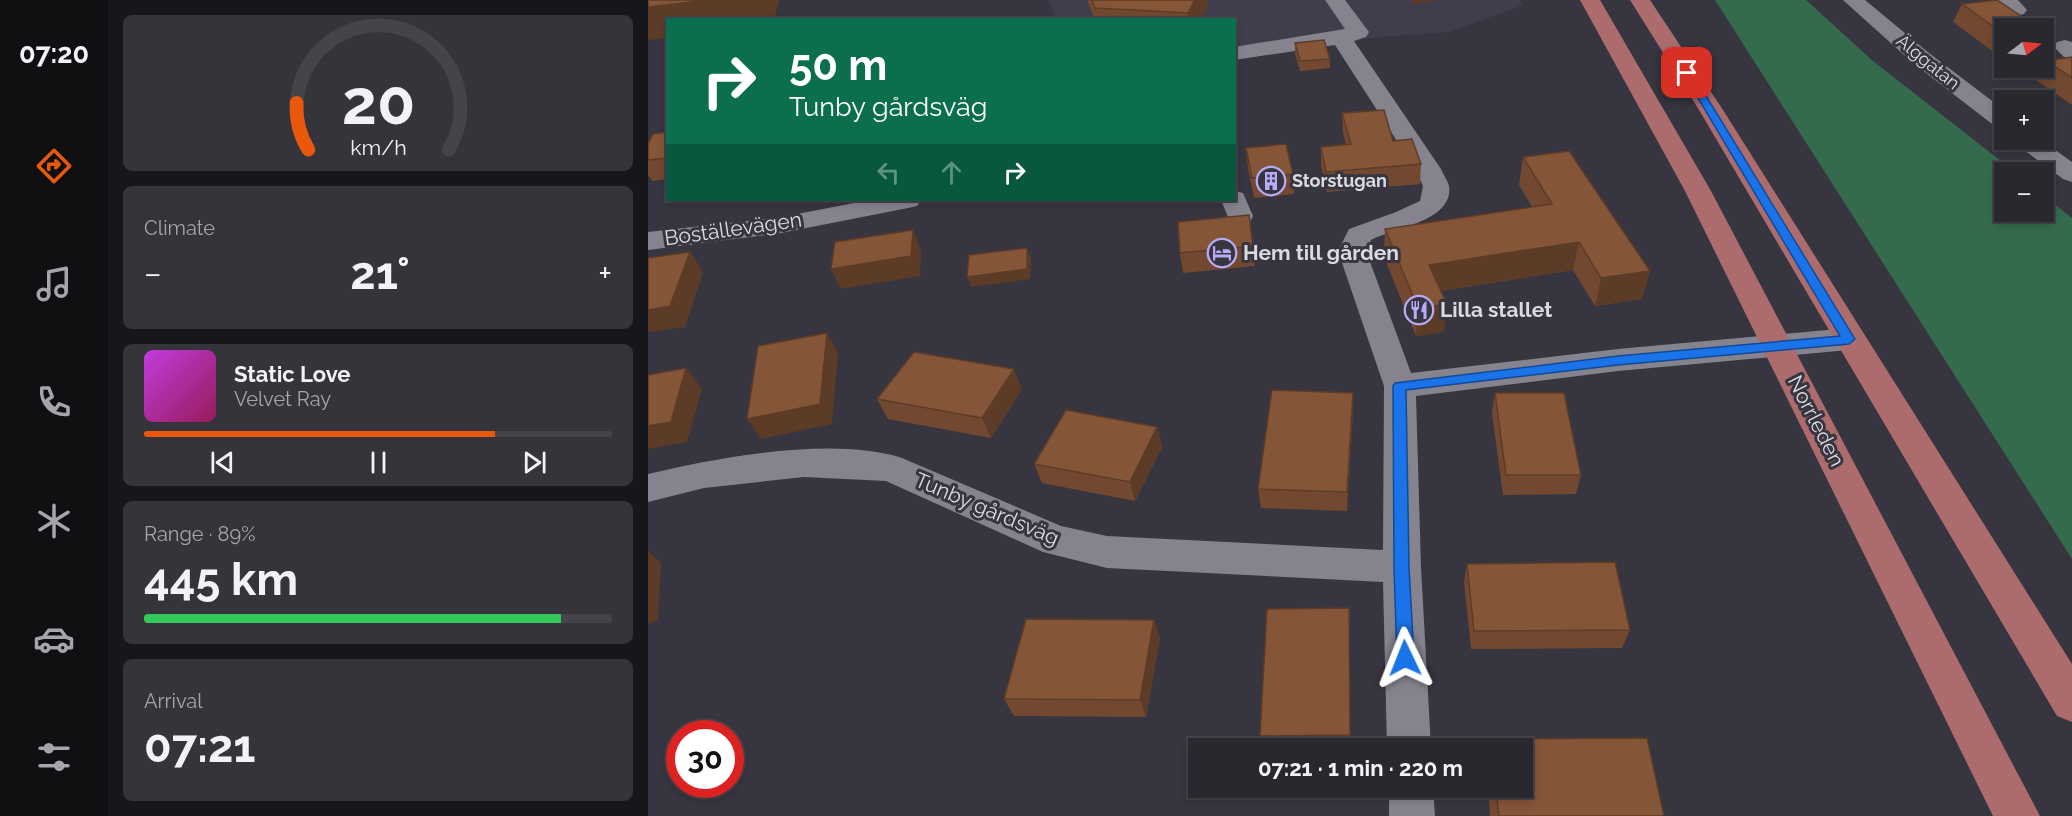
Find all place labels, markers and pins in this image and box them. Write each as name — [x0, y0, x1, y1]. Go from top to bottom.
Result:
pin — [1661, 47, 1712, 98]
building icon: Storstugan — [1255, 165, 1287, 197]
place label: Storstugan — [1292, 170, 1387, 191]
hotel icon: Hem till gården — [1206, 237, 1238, 269]
place label: Hem till gården — [1243, 240, 1399, 265]
restaurant icon: Lilla stallet — [1403, 294, 1435, 326]
place label: Lilla stallet — [1440, 297, 1552, 322]

